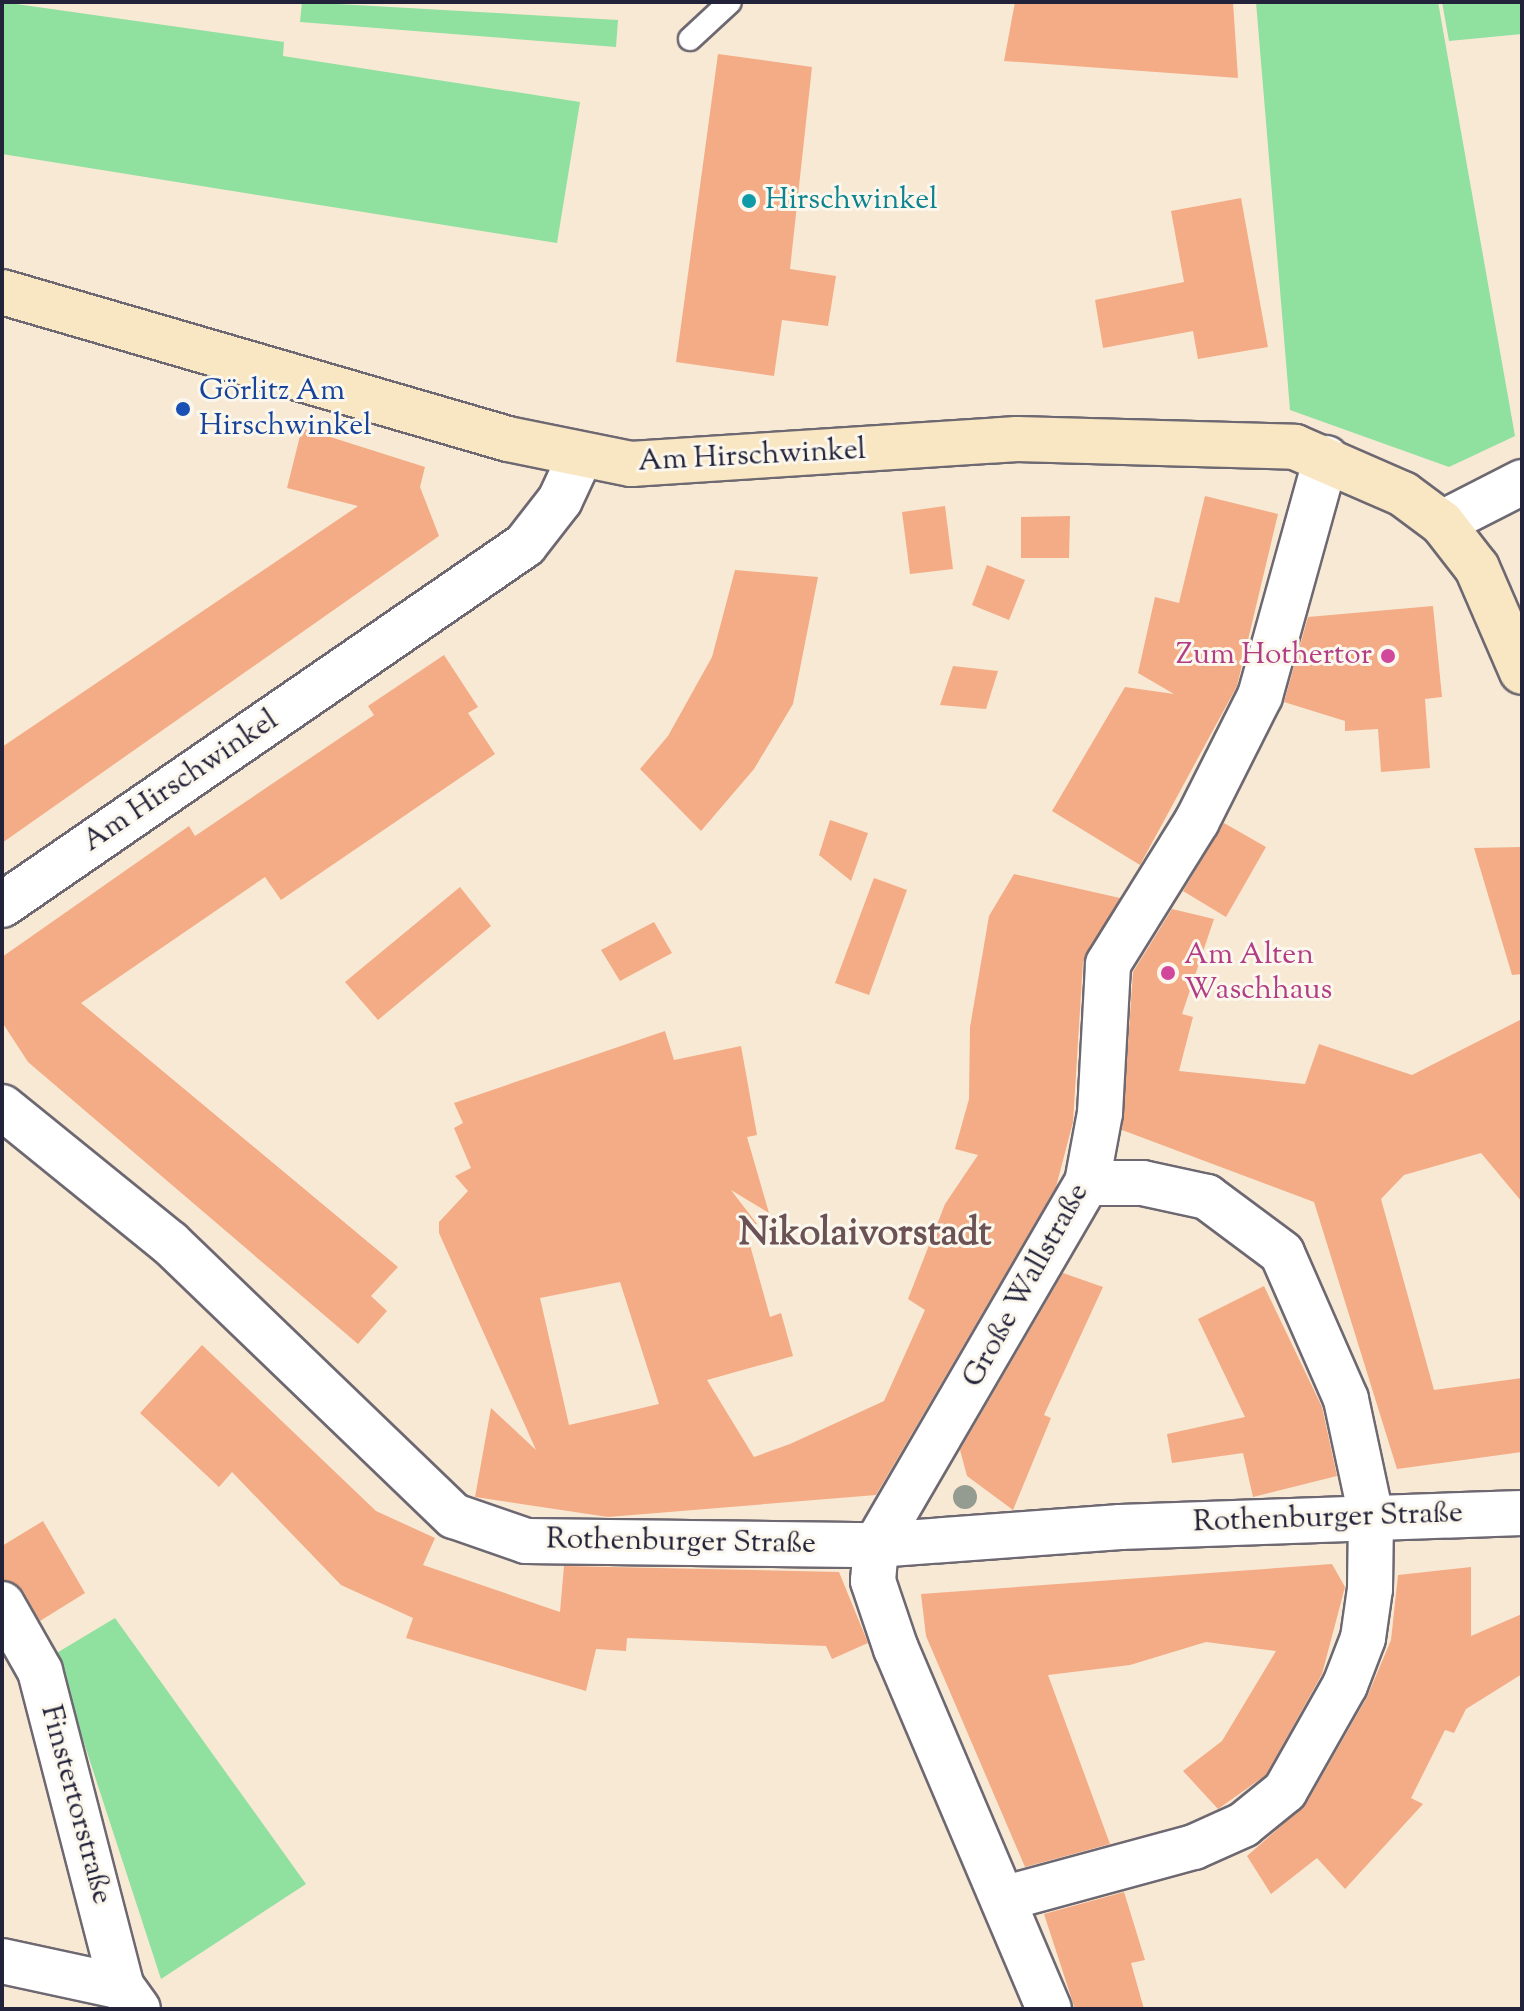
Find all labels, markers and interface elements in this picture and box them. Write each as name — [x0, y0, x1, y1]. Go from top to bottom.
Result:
place label: Hirschwinkel — [765, 183, 938, 219]
marker: Hirschwinkel — [740, 192, 758, 210]
place label: Görlitz Am Hirschwinkel — [199, 374, 372, 444]
marker: Görlitz Am Hirschwinkel — [174, 400, 192, 418]
street label: Am Hirschwinkel — [637, 433, 867, 481]
place label: Zum Hothertor — [1176, 638, 1372, 674]
marker: Zum Hothertor — [1379, 647, 1397, 665]
street label: Am Hirschwinkel — [76, 703, 286, 861]
place label: Am Alten Waschhaus — [1184, 938, 1332, 1008]
marker: Am Alten Waschhaus — [1159, 964, 1177, 982]
street label: Große Wallstraße — [956, 1178, 1098, 1394]
district label: Nikolaivorstadt — [738, 1213, 992, 1259]
street label: Rothenburger Straße — [1192, 1496, 1464, 1542]
street label: Rothenburger Straße — [546, 1523, 816, 1563]
street label: Finstertorstraße — [31, 1702, 119, 1908]

